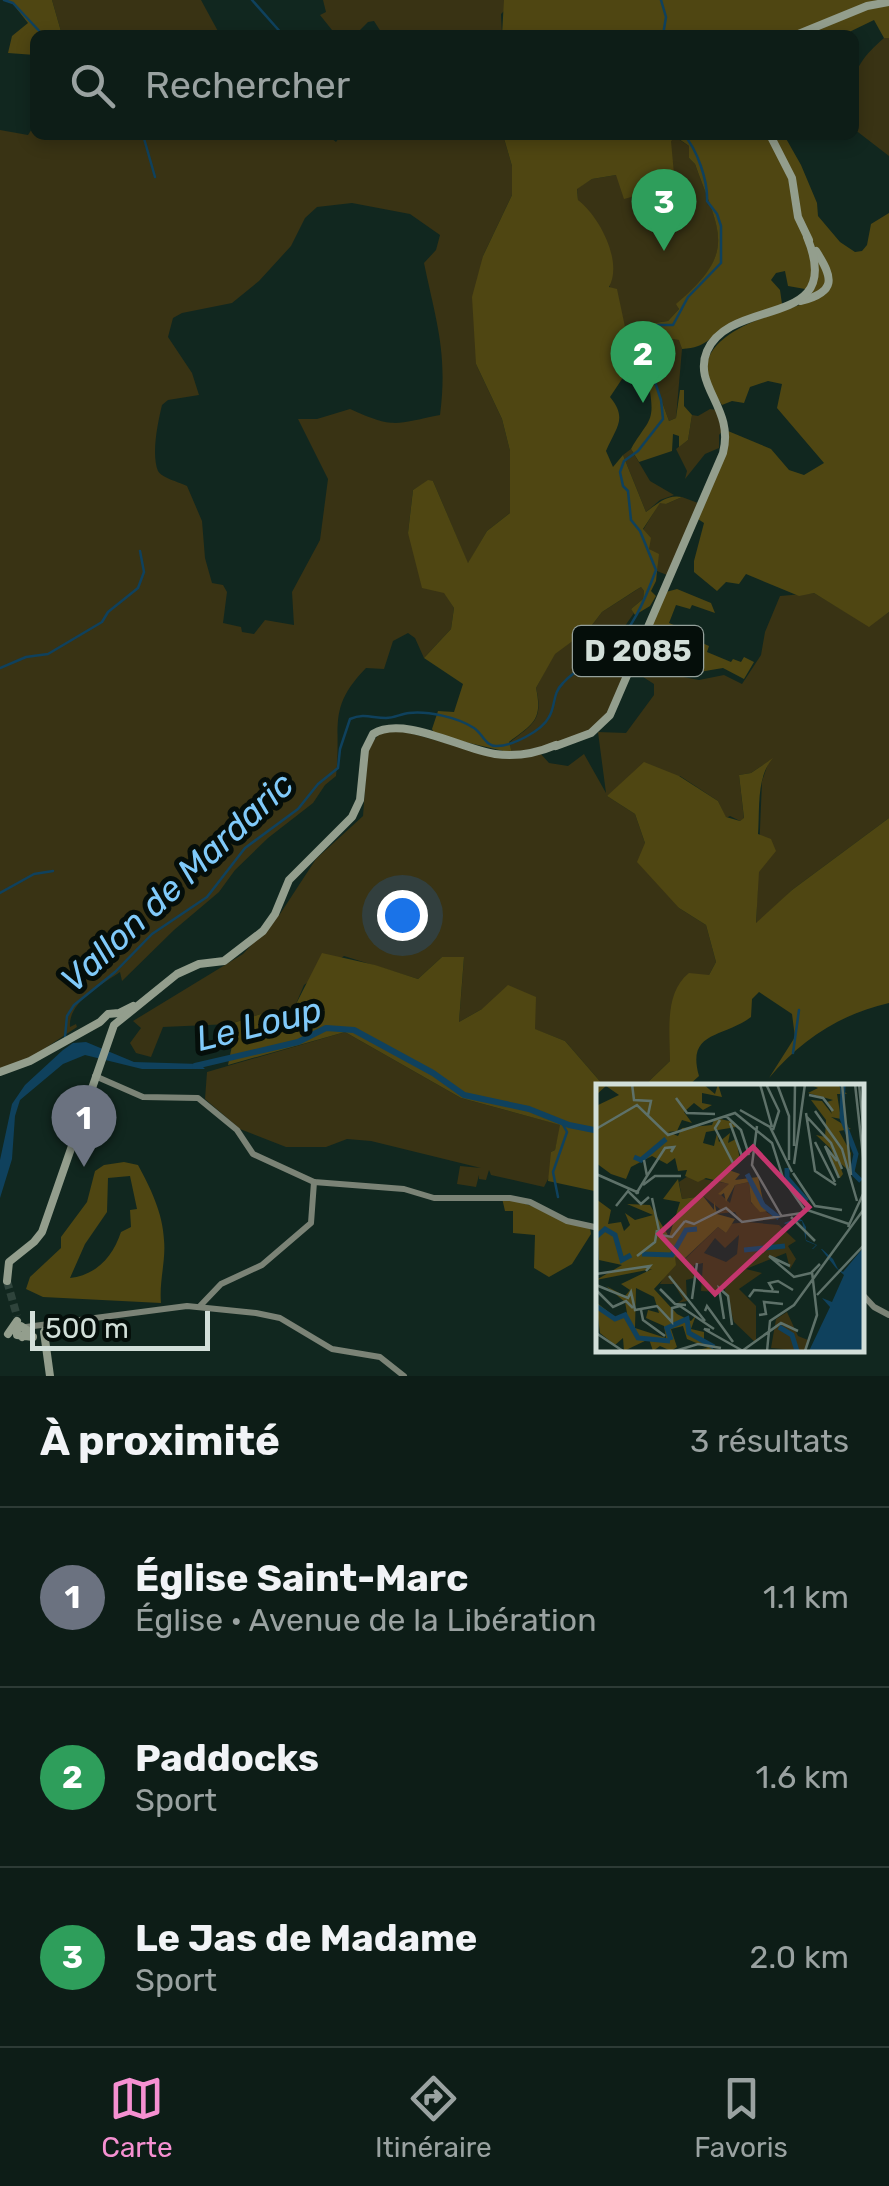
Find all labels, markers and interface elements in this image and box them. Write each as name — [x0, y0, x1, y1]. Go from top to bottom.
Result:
search box — [30, 30, 859, 140]
icon: search — [65, 58, 120, 113]
text: Rechercher — [145, 62, 350, 108]
pin: 3 — [632, 168, 696, 251]
pin: 2 — [610, 320, 676, 403]
road number: D 2085 — [573, 626, 703, 676]
water label: Vallon de Mardaric — [52, 763, 302, 1001]
your location — [377, 890, 428, 941]
water label: Le Loup — [192, 988, 326, 1060]
pin: 1 — [52, 1084, 116, 1167]
inset map — [596, 1084, 864, 1351]
scale bar — [30, 1306, 210, 1350]
text: 500 m — [45, 1312, 129, 1345]
text: À proximité — [40, 1416, 280, 1466]
text: 3 résultats — [690, 1422, 849, 1460]
text: Église Saint-Marc — [135, 1555, 468, 1601]
text: 1 — [65, 1578, 80, 1616]
text: 1.1 km — [763, 1578, 849, 1616]
text: Église · Avenue de la Libération — [135, 1601, 597, 1639]
text: Paddocks — [135, 1735, 319, 1781]
text: 2 — [62, 1758, 83, 1796]
text: 1.6 km — [756, 1758, 849, 1796]
text: Sport — [135, 1781, 217, 1819]
text: Le Jas de Madame — [135, 1915, 477, 1961]
text: 3 — [62, 1938, 83, 1976]
text: 2.0 km — [750, 1938, 849, 1976]
text: Sport — [135, 1961, 217, 1999]
tab: Carte — [101, 2071, 173, 2164]
tab: Itinéraire — [375, 2071, 492, 2164]
tab: Favoris — [694, 2071, 788, 2164]

